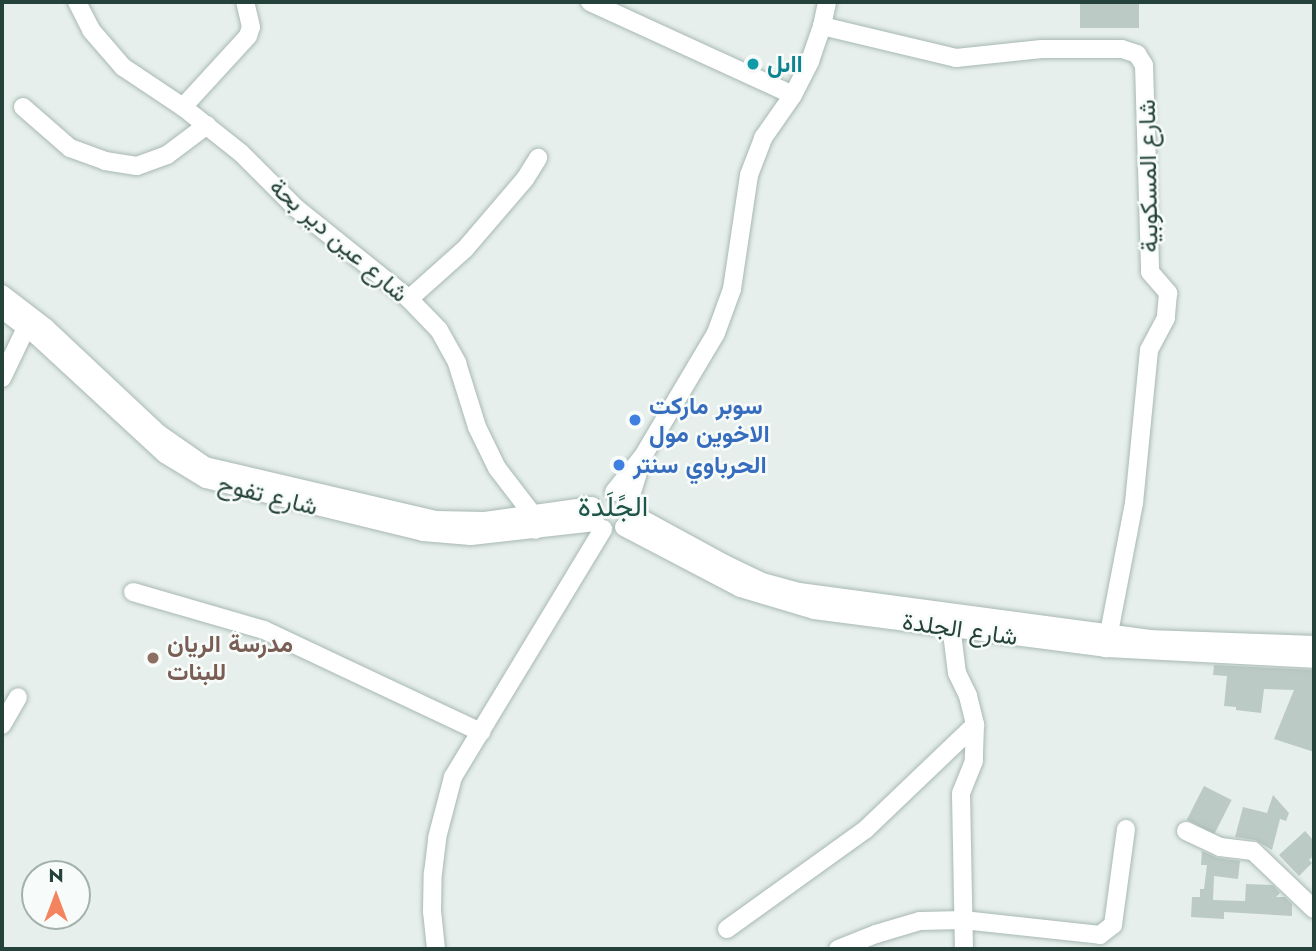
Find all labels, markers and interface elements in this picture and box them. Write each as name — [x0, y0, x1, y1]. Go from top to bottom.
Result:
place label: ااىل — [767, 50, 803, 78]
marker: ااىل — [745, 56, 761, 72]
street label: شارع المسكوبية — [1132, 99, 1164, 253]
street label: شارع عين دير بحة — [264, 172, 414, 308]
place label: سوبر ماركت الاخوين مول — [649, 392, 770, 448]
marker: سوبر ماركت الاخوين مول — [627, 412, 643, 428]
place label: الحرباوي سنتر — [633, 451, 767, 479]
marker: الحرباوي سنتر — [611, 457, 627, 473]
street label: شارع تفوح — [215, 469, 321, 521]
district label: الجًلَدة — [578, 490, 648, 524]
street label: شارع الجلدة — [901, 607, 1019, 651]
place label: مدرسة الريان للبنات — [167, 630, 293, 686]
marker: مدرسة الريان للبنات — [145, 650, 161, 666]
north arrow — [21, 860, 91, 930]
text: N — [48, 862, 64, 889]

